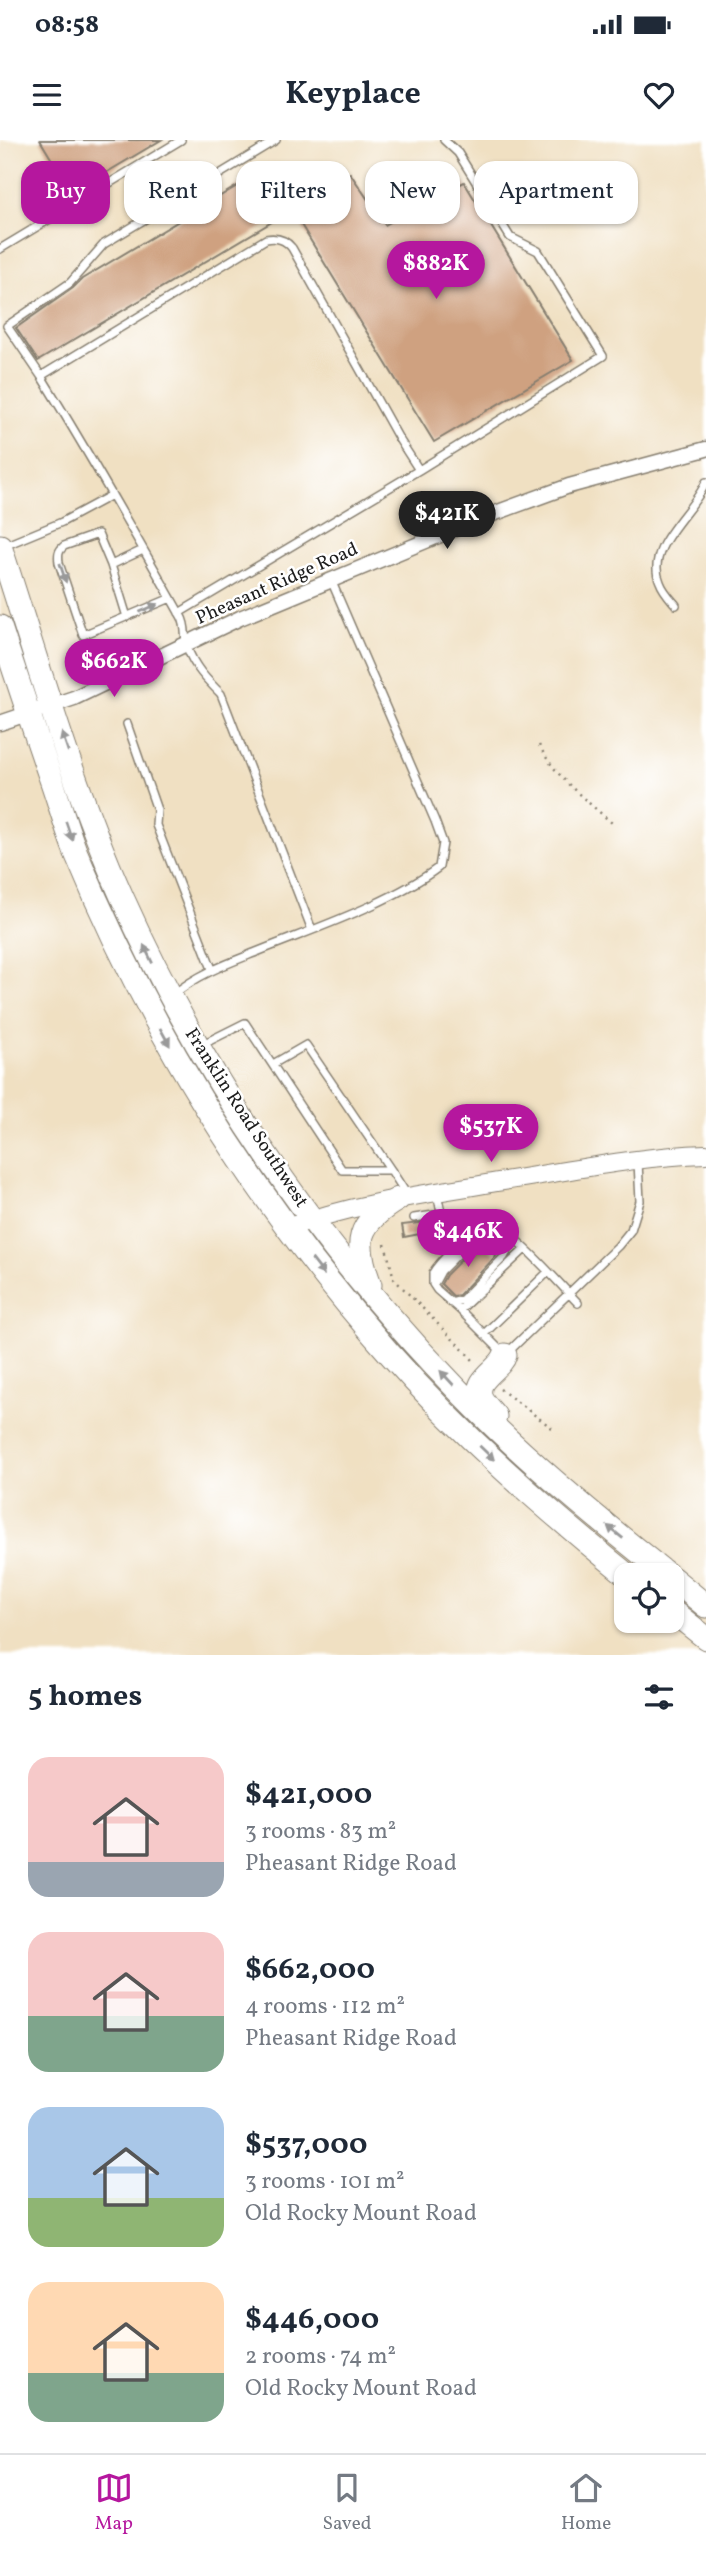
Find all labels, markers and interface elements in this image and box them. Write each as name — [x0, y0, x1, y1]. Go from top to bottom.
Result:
text: 08:58 — [35, 7, 99, 43]
text: Keyplace — [285, 73, 421, 117]
icon: menu — [28, 76, 66, 114]
icon: heart — [640, 76, 678, 114]
chip: Buy — [21, 161, 110, 224]
chip: Rent — [124, 161, 222, 224]
chip: Filters — [236, 161, 351, 224]
chip: New — [365, 161, 460, 224]
chip: Apartment — [474, 161, 638, 224]
pin: $882K — [387, 242, 485, 301]
text: $882K — [403, 248, 469, 280]
pin: $421K — [398, 492, 496, 551]
text: $421K — [415, 498, 479, 530]
street label: Pheasant Ridge Road — [192, 537, 362, 631]
one-way arrow — [58, 563, 69, 584]
one-way arrow — [139, 602, 159, 614]
pin: $662K — [65, 640, 163, 699]
text: $662K — [81, 646, 147, 678]
one-way arrow — [59, 732, 70, 753]
one-way arrow — [64, 821, 75, 842]
one-way arrow — [143, 943, 154, 964]
street label: Franklin Road Southwest — [178, 1023, 314, 1213]
one-way arrow — [158, 1028, 170, 1048]
pin: $537K — [442, 1104, 540, 1164]
text: $537K — [459, 1111, 523, 1143]
pin: $446K — [419, 1210, 517, 1269]
text: $446K — [433, 1216, 503, 1248]
one-way arrow — [310, 1258, 324, 1276]
one-way arrow — [439, 1370, 455, 1387]
one-way arrow — [478, 1445, 495, 1461]
one-way arrow — [606, 1525, 623, 1540]
map controls — [614, 1563, 684, 1633]
button: locate — [614, 1563, 684, 1633]
text: 5 homes — [28, 1676, 142, 1718]
icon: filters — [640, 1678, 678, 1716]
text: $421,000 — [245, 1774, 372, 1816]
icon: home — [84, 1785, 168, 1869]
text: 3 rooms · 83 m² — [245, 1816, 396, 1848]
text: Pheasant Ridge Road — [245, 1848, 457, 1880]
text: $662,000 — [245, 1949, 375, 1991]
icon: home — [84, 1960, 168, 2044]
text: 4 rooms · 112 m² — [245, 1991, 405, 2023]
text: Pheasant Ridge Road — [245, 2023, 457, 2055]
text: $537,000 — [245, 2124, 368, 2166]
icon: home — [84, 2135, 168, 2219]
text: 3 rooms · 101 m² — [245, 2166, 405, 2198]
text: Old Rocky Mount Road — [245, 2198, 477, 2230]
text: $446,000 — [245, 2299, 379, 2341]
icon: home — [84, 2310, 168, 2394]
text: 2 rooms · 74 m² — [245, 2341, 396, 2373]
text: Old Rocky Mount Road — [245, 2373, 477, 2405]
tab: Map — [95, 2469, 133, 2537]
tab: Saved — [322, 2469, 371, 2537]
tab: Home — [561, 2469, 611, 2537]

